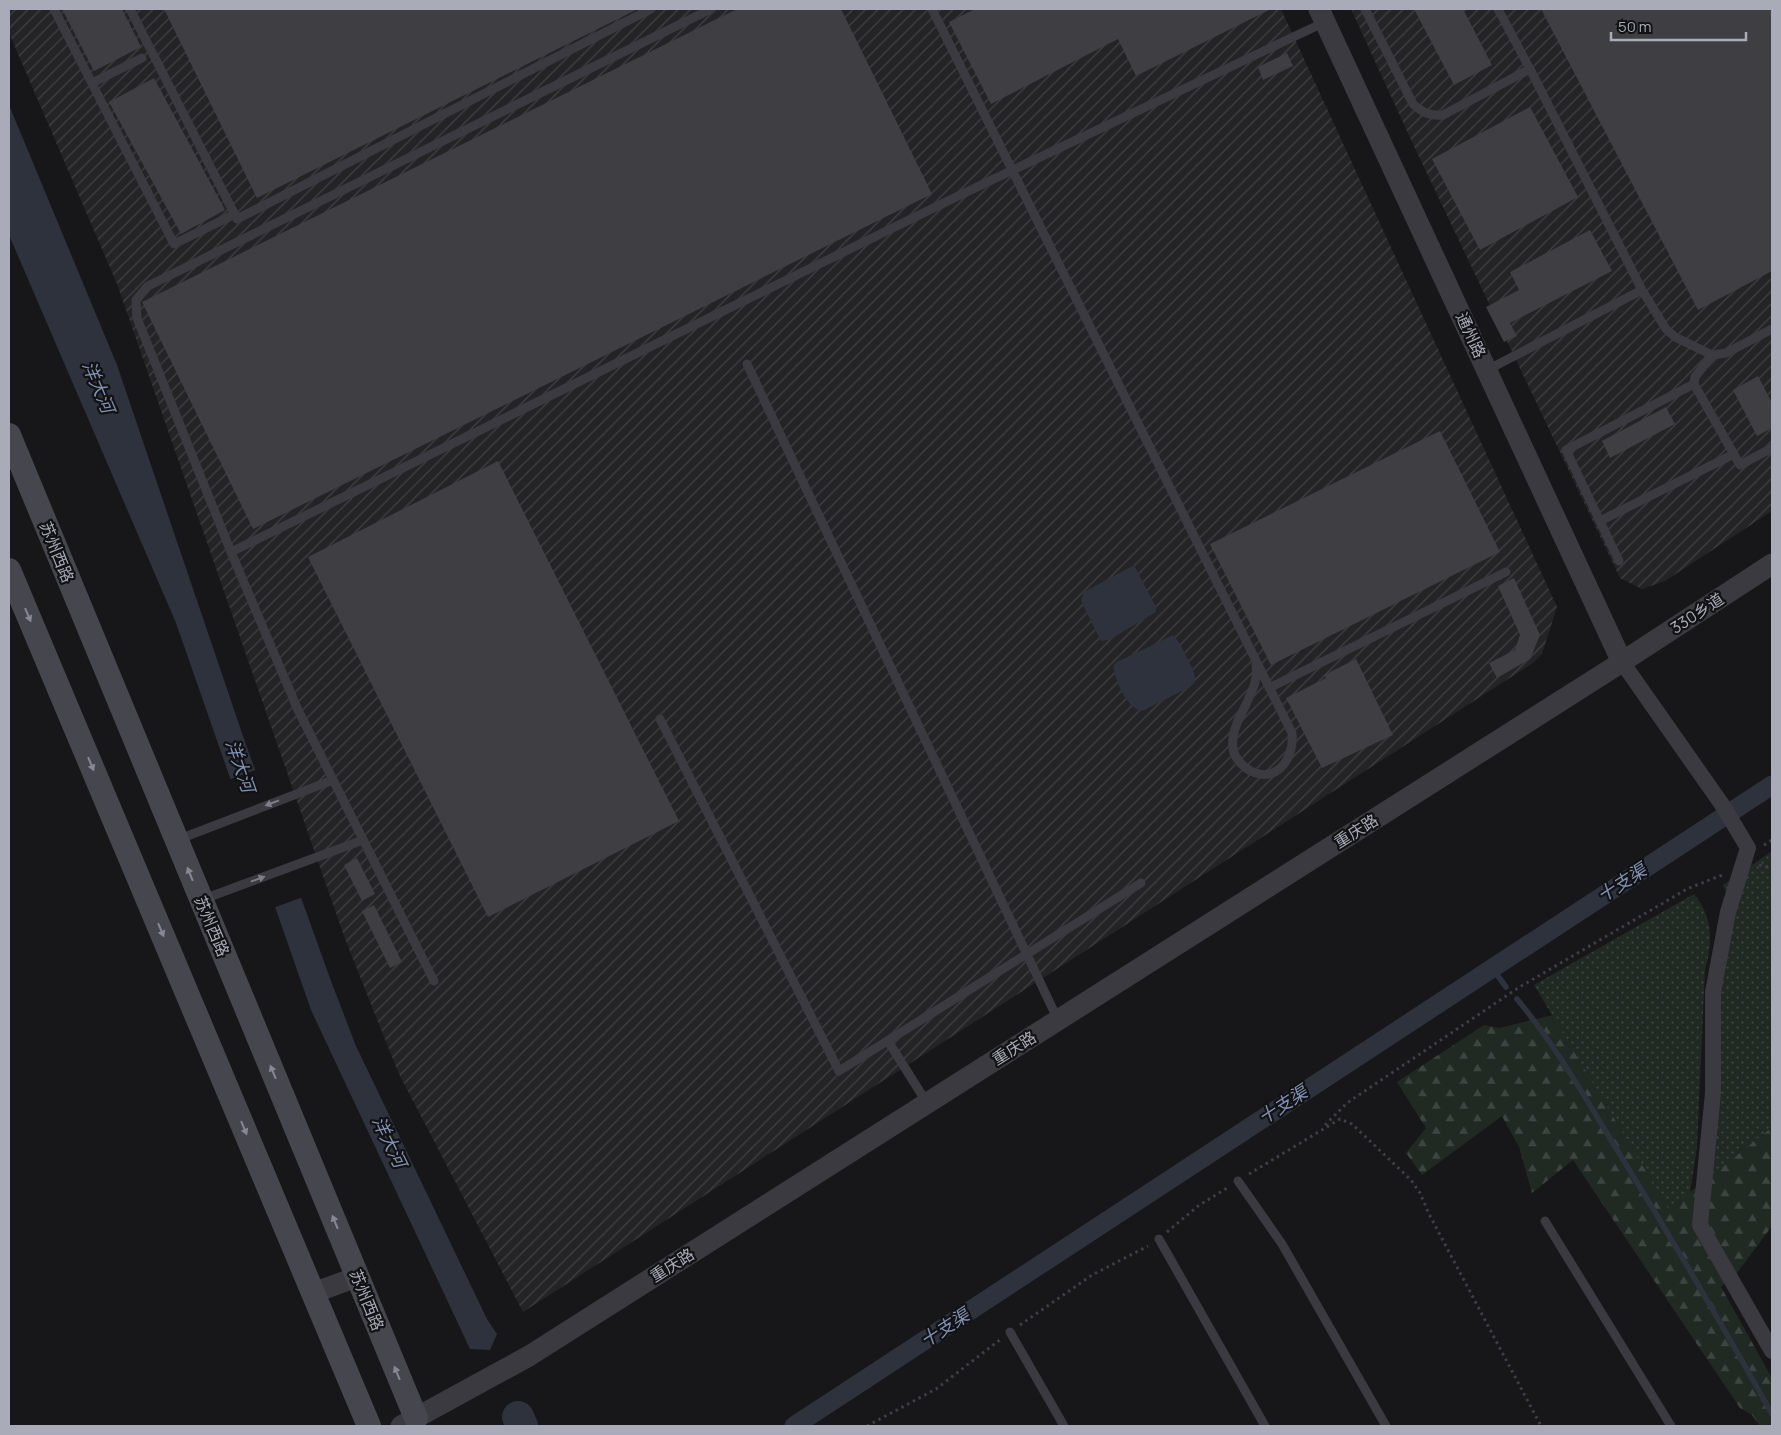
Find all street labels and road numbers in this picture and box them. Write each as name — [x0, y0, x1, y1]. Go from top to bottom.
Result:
street label: 通州路 — [1451, 309, 1491, 361]
street label: 苏州西路 — [35, 518, 79, 586]
street label: 330乡道 — [1666, 588, 1728, 638]
street label: 重庆路 — [1330, 809, 1382, 853]
street label: 苏州西路 — [189, 892, 235, 960]
street label: 重庆路 — [988, 1026, 1040, 1070]
street label: 重庆路 — [646, 1243, 698, 1287]
street label: 苏州西路 — [345, 1266, 389, 1334]

